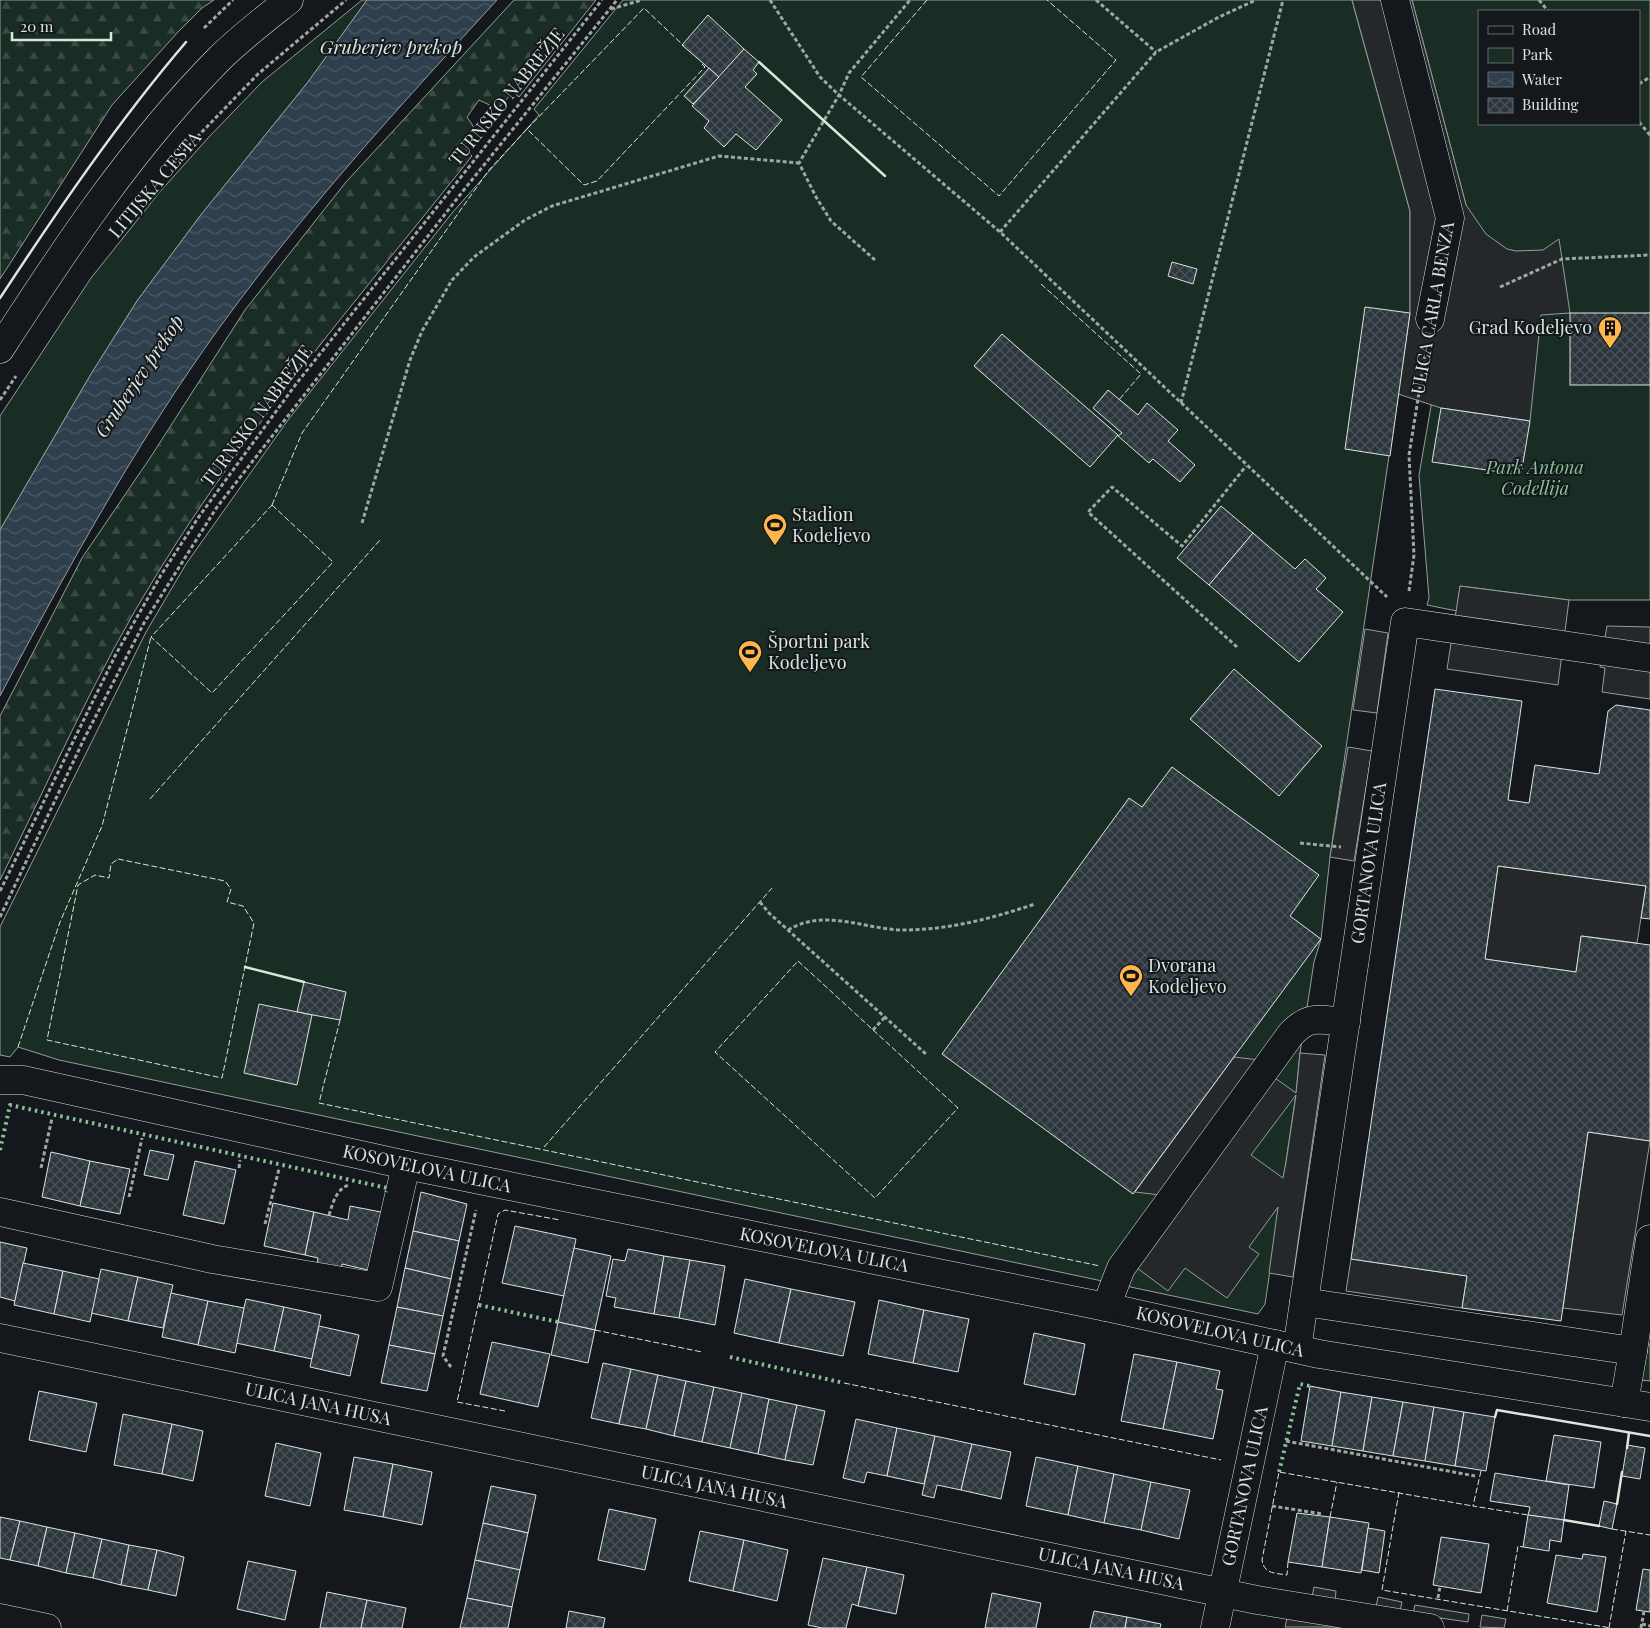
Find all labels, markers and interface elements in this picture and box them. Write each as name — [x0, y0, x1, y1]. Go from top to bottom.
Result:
scale bar — [12, 10, 111, 42]
legend — [1478, 10, 1640, 125]
text: 20 m — [20, 16, 54, 36]
text: Road — [1522, 19, 1556, 39]
street label: TURNSKO NABREŽJE — [443, 22, 569, 170]
water label: Gruberjev prekop — [320, 33, 462, 59]
text: Park — [1522, 44, 1554, 64]
text: Water — [1521, 69, 1562, 89]
text: Building — [1522, 94, 1579, 114]
street label: LITIJSKA CESTA — [103, 126, 206, 243]
street label: ULICA CARLA BENZA — [1405, 219, 1459, 396]
water label: Gruberjev prekop — [88, 309, 189, 442]
place label: Grad Kodeljevo — [1469, 315, 1592, 339]
building icon: Grad Kodeljevo — [1597, 315, 1623, 349]
street label: TURNSKO NABREŽJE — [195, 340, 317, 491]
park label: Park Antona Codellija — [1485, 455, 1584, 500]
place label: Stadion Kodeljevo — [792, 502, 871, 547]
sports icon: Stadion Kodeljevo — [762, 512, 788, 546]
place label: Športni park Kodeljevo — [768, 629, 870, 674]
sports icon: Športni park Kodeljevo — [737, 639, 763, 673]
street label: GORTANOVA ULICA — [1345, 780, 1391, 945]
place label: Dvorana Kodeljevo — [1148, 953, 1227, 998]
sports icon: Dvorana Kodeljevo — [1118, 963, 1144, 997]
street label: KOSOVELOVA ULICA — [341, 1138, 514, 1198]
street label: KOSOVELOVA ULICA — [738, 1221, 911, 1277]
street label: KOSOVELOVA ULICA — [1134, 1300, 1307, 1362]
street label: ULICA JANA HUSA — [243, 1376, 394, 1430]
street label: GORTANOVA ULICA — [1215, 1403, 1273, 1568]
street label: ULICA JANA HUSA — [639, 1459, 790, 1513]
street label: ULICA JANA HUSA — [1036, 1541, 1187, 1595]

